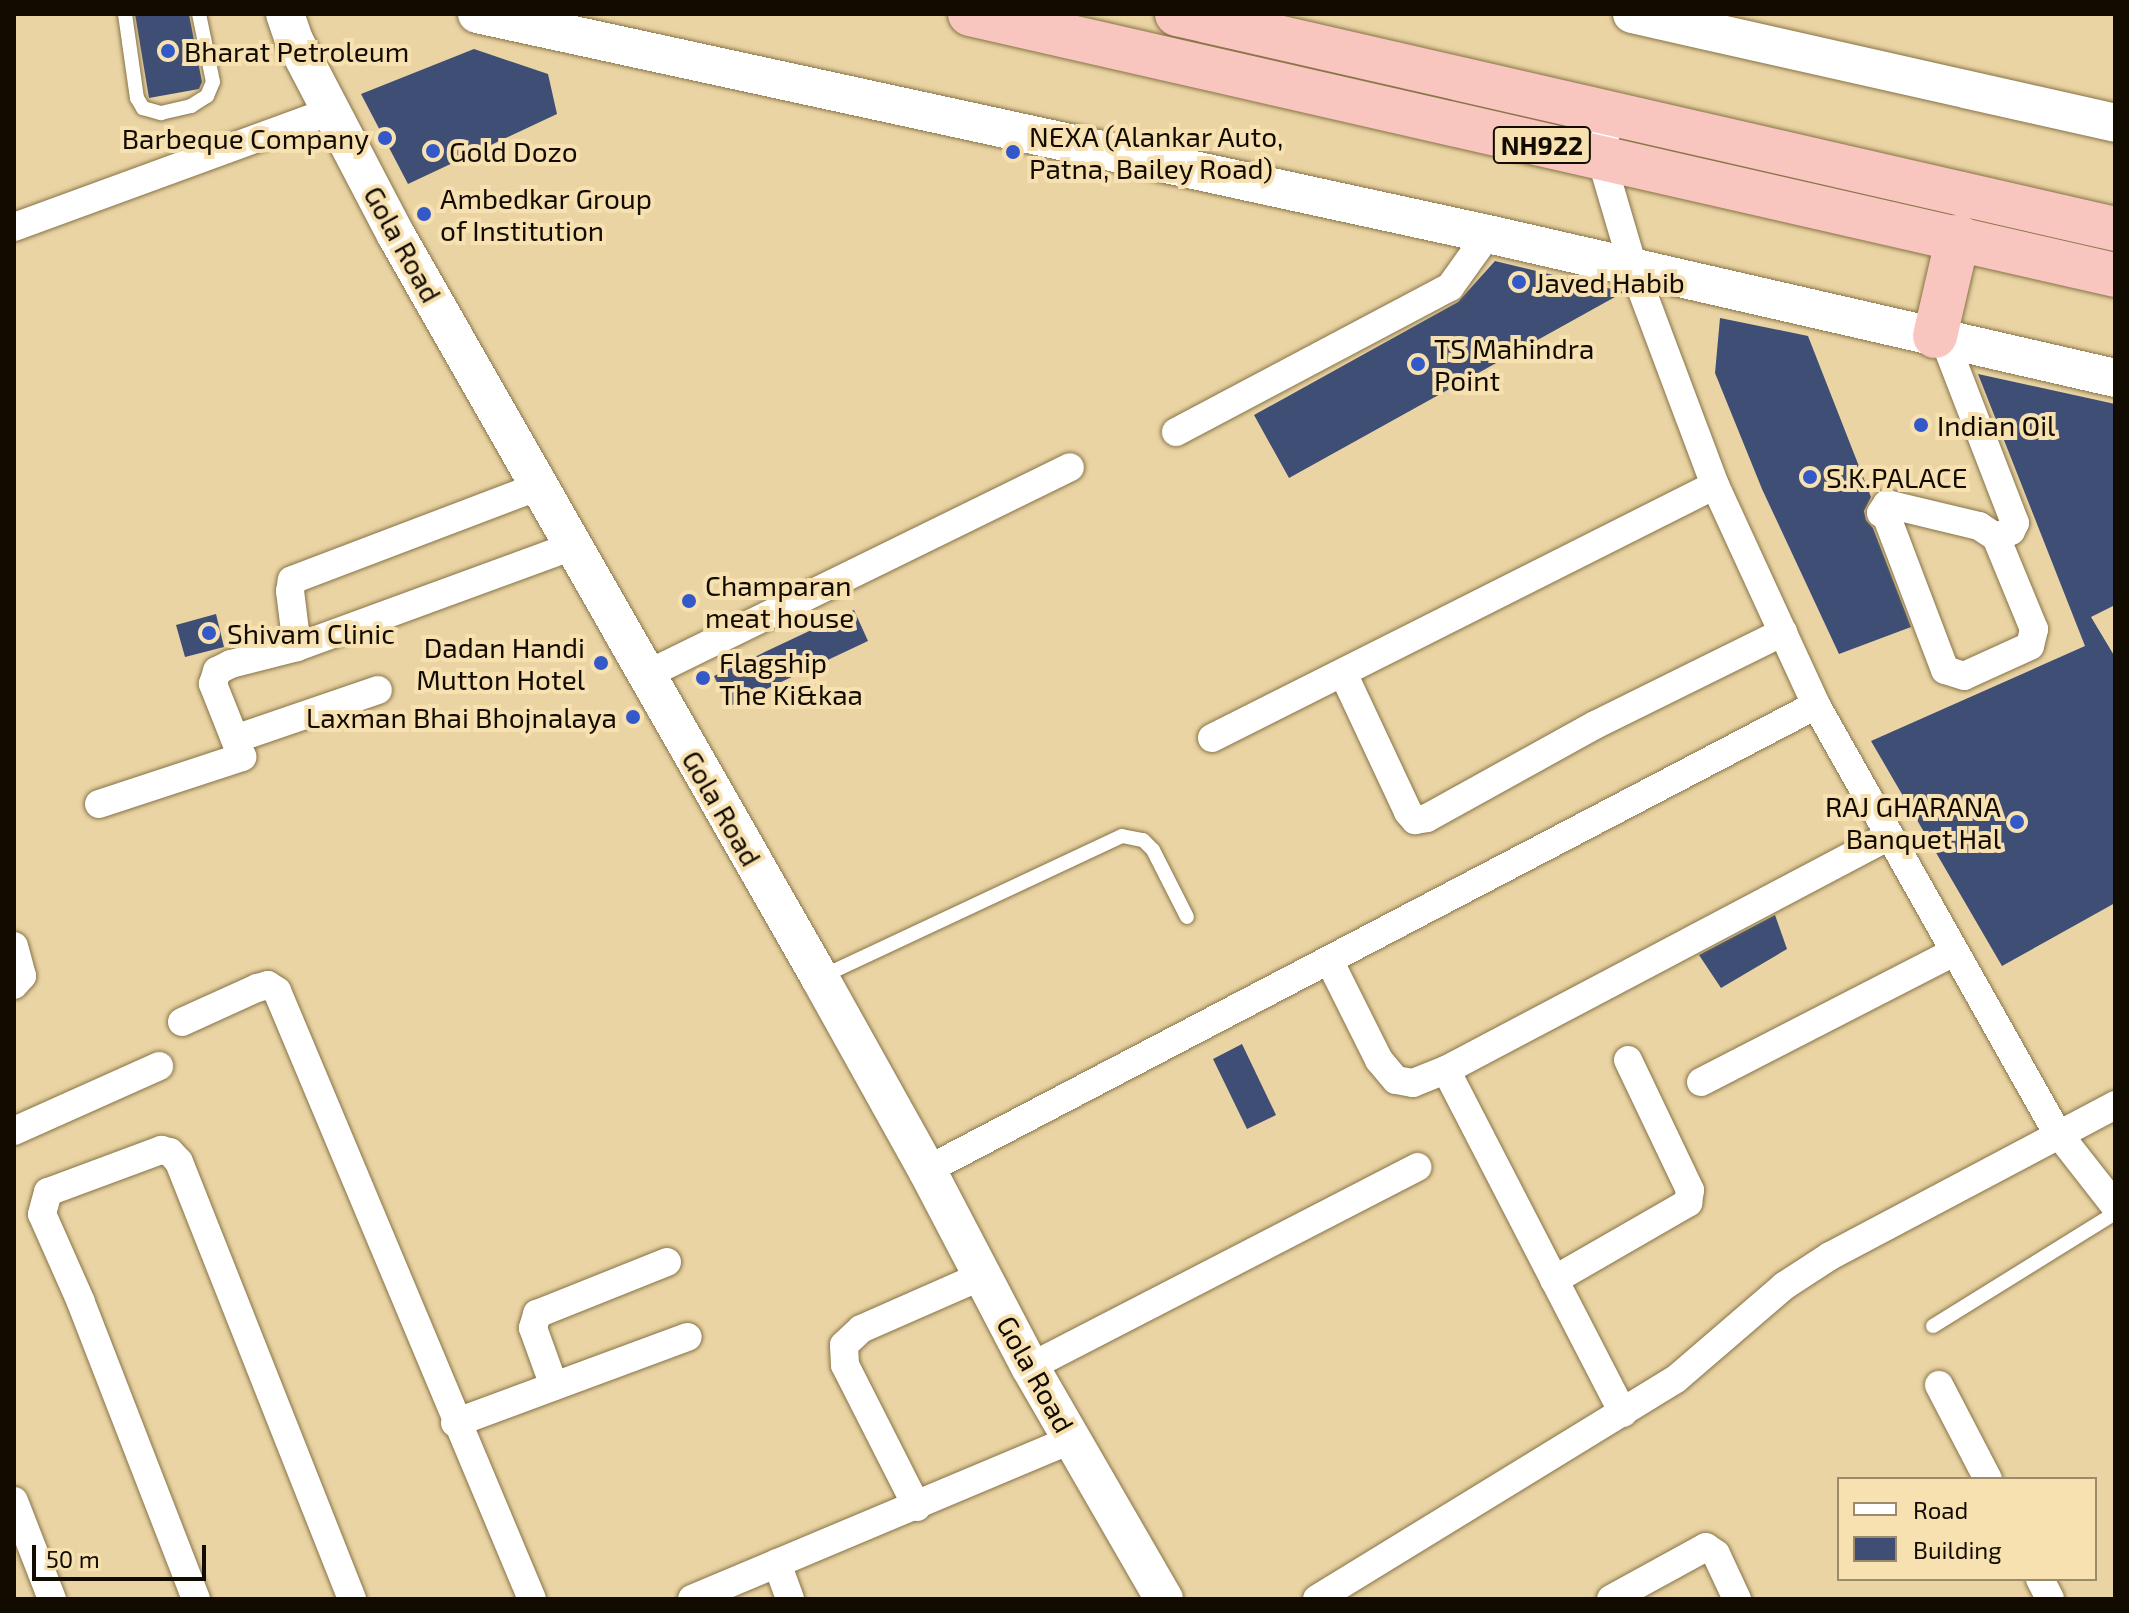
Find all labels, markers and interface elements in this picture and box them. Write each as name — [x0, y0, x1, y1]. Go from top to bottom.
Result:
place label: Bharat Petroleum — [184, 34, 409, 68]
marker: Bharat Petroleum — [159, 42, 177, 60]
place label: NEXA (Alankar Auto, Patna, Bailey Road) — [1029, 119, 1285, 185]
place label: Barbeque Company — [122, 121, 369, 155]
road number: NH922 — [1492, 123, 1592, 167]
marker: Barbeque Company — [376, 129, 394, 147]
place label: Gold Dozo — [449, 134, 578, 168]
marker: Gold Dozo — [424, 142, 442, 160]
marker: NEXA (Alankar Auto, Patna, Bailey Road) — [1004, 143, 1022, 161]
street label: Gola Road — [357, 180, 449, 308]
place label: Ambedkar Group of Institution — [440, 181, 653, 247]
marker: Ambedkar Group of Institution — [415, 205, 433, 223]
place label: Javed Habib — [1535, 265, 1685, 299]
marker: Javed Habib — [1510, 273, 1528, 291]
place label: TS Mahindra Point — [1434, 331, 1594, 397]
marker: TS Mahindra Point — [1409, 355, 1427, 373]
place label: Indian Oil — [1937, 408, 2055, 442]
marker: Indian Oil — [1912, 416, 1930, 434]
place label: S.K.PALACE — [1826, 460, 1967, 494]
marker: S.K.PALACE — [1801, 468, 1819, 486]
place label: Champaran meat house — [705, 568, 854, 634]
marker: Champaran meat house — [680, 592, 698, 610]
place label: Shivam Clinic — [227, 616, 395, 650]
marker: Shivam Clinic — [198, 622, 220, 644]
place label: Dadan Handi Mutton Hotel — [416, 630, 585, 696]
place label: Flagship The Ki&kaa — [719, 645, 863, 711]
marker: Dadan Handi Mutton Hotel — [592, 654, 610, 672]
marker: Flagship The Ki&kaa — [694, 669, 712, 687]
place label: Laxman Bhai Bhojnalaya — [306, 700, 617, 734]
marker: Laxman Bhai Bhojnalaya — [624, 708, 642, 726]
street label: Gola Road — [675, 744, 769, 872]
place label: RAJ GHARANA Banquet Hal — [1825, 789, 2001, 855]
marker: RAJ GHARANA Banquet Hal — [2008, 813, 2026, 831]
street label: Gola Road — [990, 1310, 1082, 1438]
legend — [1837, 1477, 2097, 1581]
text: Road — [1913, 1495, 1968, 1524]
scale bar — [36, 1529, 210, 1579]
text: Building — [1913, 1535, 2002, 1564]
text: 50 m — [46, 1544, 100, 1573]

